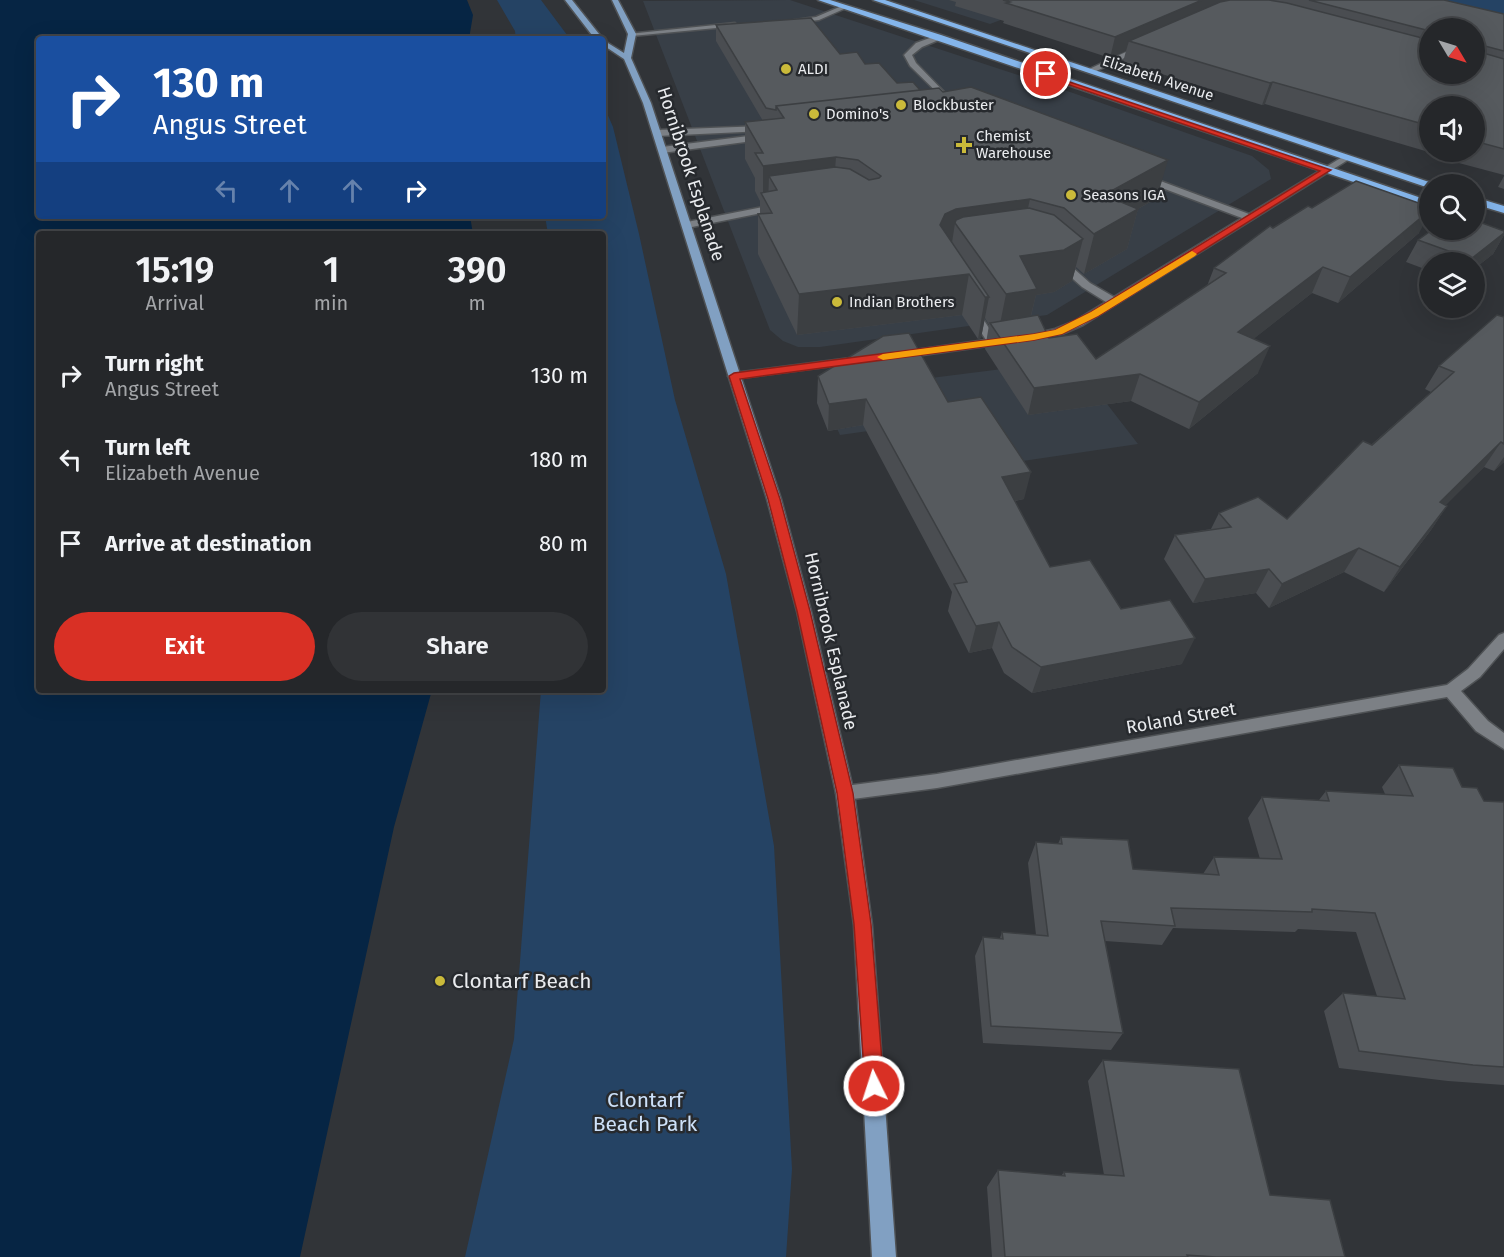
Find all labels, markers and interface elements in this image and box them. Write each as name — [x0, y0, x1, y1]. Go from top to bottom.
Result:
north arrow — [1419, 18, 1485, 84]
map controls — [1419, 18, 1485, 318]
pin — [1020, 48, 1071, 99]
street label: Elizabeth Avenue — [1100, 52, 1216, 104]
icon: arrive — [1029, 57, 1062, 90]
text: 130 m — [153, 58, 264, 108]
icon: right — [54, 60, 132, 138]
place label: ALDI — [798, 60, 828, 78]
marker: ALDI — [779, 62, 793, 76]
street label: Hornibrook Esplanade — [652, 84, 730, 264]
place label: Blockbuster — [913, 96, 994, 114]
button: sound — [1419, 96, 1485, 162]
marker: Blockbuster — [894, 98, 908, 112]
place label: Domino's — [826, 105, 889, 123]
marker: Domino's — [807, 107, 821, 121]
text: Angus Street — [153, 109, 307, 141]
place label: Chemist Warehouse — [976, 127, 1051, 162]
marker: Chemist Warehouse — [957, 138, 971, 152]
icon: left — [210, 174, 243, 207]
icon: ahead — [273, 174, 306, 207]
icon: ahead — [336, 174, 369, 207]
icon: right — [399, 174, 432, 207]
button: search — [1419, 174, 1485, 240]
place label: Seasons IGA — [1083, 186, 1166, 204]
marker: Seasons IGA — [1064, 188, 1078, 202]
text: 15:19 — [135, 248, 214, 292]
text: 1 — [323, 248, 339, 292]
text: 390 — [448, 248, 507, 292]
button: layers — [1419, 252, 1485, 318]
text: Arrival — [146, 291, 204, 315]
text: min — [314, 291, 348, 315]
text: m — [469, 291, 486, 315]
place label: Indian Brothers — [849, 293, 955, 311]
marker: Indian Brothers — [830, 295, 844, 309]
text: Turn right — [105, 350, 204, 377]
icon: right — [54, 359, 87, 392]
text: 130 m — [531, 362, 588, 389]
text: Angus Street — [105, 377, 219, 401]
text: Turn left — [105, 434, 190, 461]
icon: left — [54, 443, 87, 476]
text: 180 m — [529, 446, 588, 473]
text: Elizabeth Avenue — [105, 461, 260, 485]
icon: arrive — [54, 527, 87, 560]
text: Arrive at destination — [105, 530, 312, 557]
text: 80 m — [539, 530, 588, 557]
street label: Hornibrook Esplanade — [800, 550, 862, 732]
button: Exit — [54, 612, 315, 681]
button: Share — [327, 612, 588, 681]
street label: Roland Street — [1124, 697, 1238, 738]
place label: Clontarf Beach — [452, 968, 592, 994]
marker: Clontarf Beach — [433, 974, 447, 988]
position arrow — [842, 1054, 906, 1118]
park label: Clontarf Beach Park — [593, 1087, 698, 1137]

